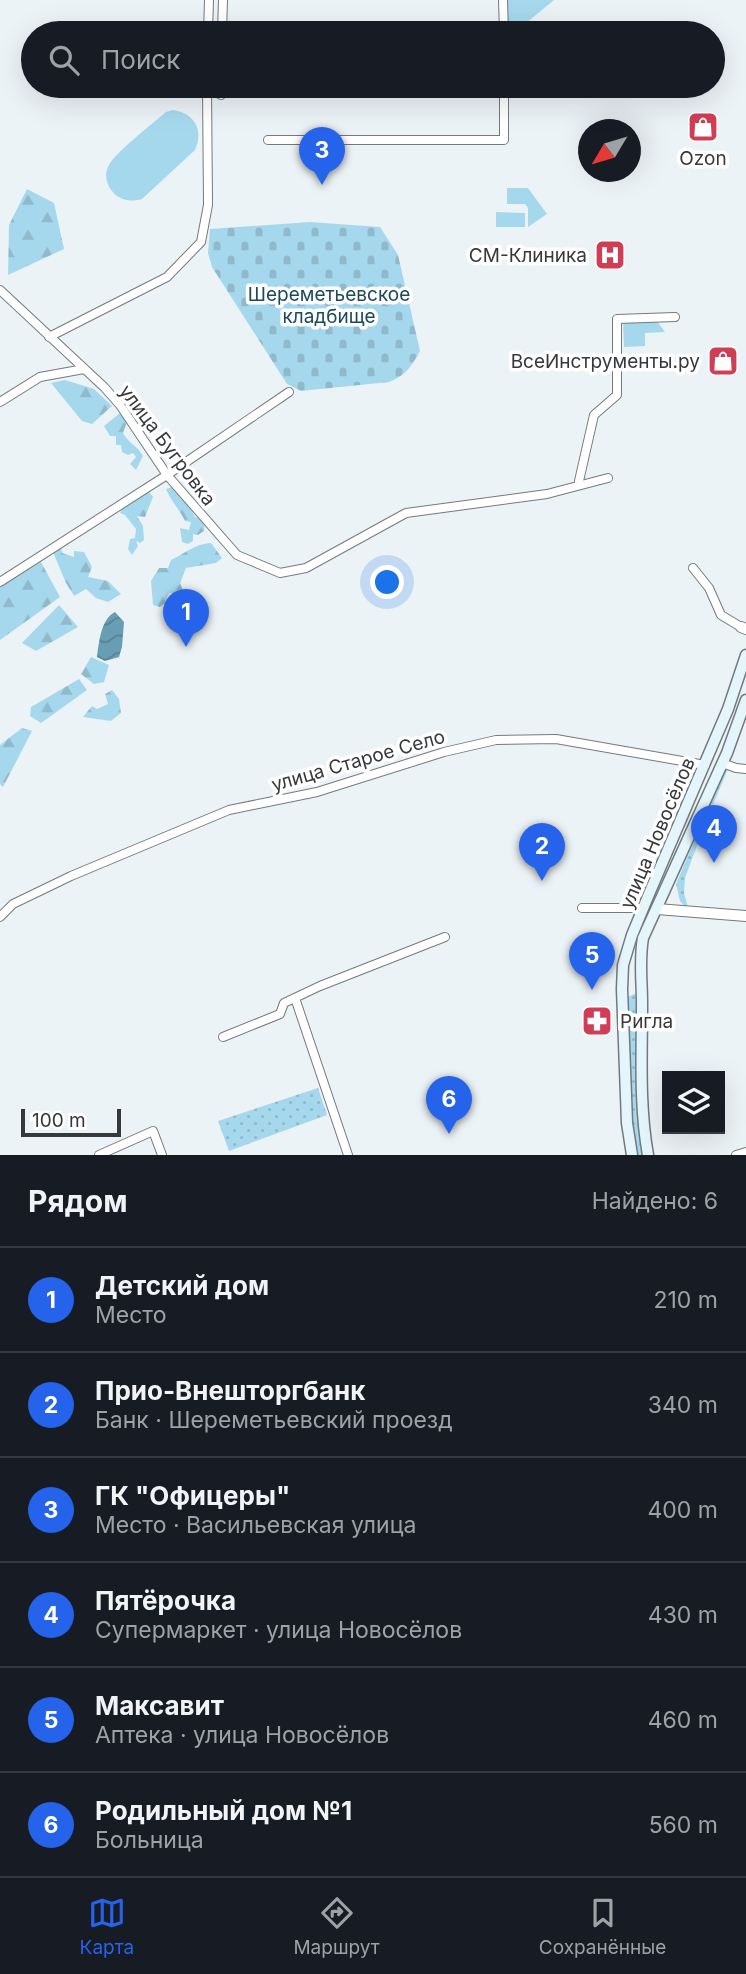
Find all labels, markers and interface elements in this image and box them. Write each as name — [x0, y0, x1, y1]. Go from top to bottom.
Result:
search box — [21, 21, 725, 98]
icon: search — [45, 41, 83, 79]
text: Поиск — [101, 44, 180, 75]
shop icon: Ozon — [686, 110, 720, 144]
north arrow — [578, 119, 641, 182]
pin: 3 — [299, 127, 345, 185]
place label: Ozon — [679, 147, 727, 170]
hospital icon: СМ-Клиника — [593, 238, 627, 272]
place label: СМ-Клиника — [469, 244, 587, 267]
park label: Шереметьевское кладбище — [248, 283, 410, 328]
shop icon: ВсеИнструменты.ру — [706, 344, 740, 378]
place label: ВсеИнструменты.ру — [511, 350, 700, 373]
street label: улица Бугровка — [115, 380, 221, 510]
your location — [370, 565, 404, 599]
pin: 1 — [163, 589, 209, 647]
street label: улица Старое Село — [269, 725, 448, 796]
street label: улица Новосёлов — [615, 754, 700, 912]
pin: 4 — [691, 805, 737, 863]
pin: 2 — [519, 823, 565, 881]
pin: 5 — [569, 932, 615, 990]
pharmacy icon: Ригла — [580, 1004, 614, 1038]
place label: Ригла — [620, 1010, 673, 1033]
map controls — [662, 1071, 725, 1134]
button: layers — [662, 1071, 725, 1134]
pin: 6 — [426, 1076, 472, 1134]
scale bar — [21, 1106, 121, 1138]
text: 100 m — [32, 1109, 86, 1132]
text: Рядом — [28, 1183, 128, 1219]
text: Найдено: 6 — [592, 1187, 718, 1215]
text: Детский дом — [95, 1270, 269, 1301]
text: 1 — [46, 1286, 56, 1314]
text: 210 m — [653, 1286, 718, 1314]
text: Место — [95, 1301, 166, 1329]
text: Прио-Внешторгбанк — [95, 1375, 365, 1406]
text: 2 — [44, 1391, 58, 1419]
text: 340 m — [648, 1391, 718, 1419]
text: Банк · Шереметьевский проезд — [95, 1406, 453, 1434]
text: ГК "Офицеры" — [95, 1480, 290, 1511]
text: 3 — [44, 1496, 58, 1524]
text: 400 m — [648, 1496, 718, 1524]
text: Место · Васильевская улица — [95, 1511, 416, 1539]
text: Пятёрочка — [95, 1585, 236, 1616]
text: 4 — [43, 1601, 59, 1629]
text: 430 m — [648, 1601, 718, 1629]
text: Супермаркет · улица Новосёлов — [95, 1616, 462, 1644]
text: Максавит — [95, 1690, 224, 1721]
text: 5 — [44, 1706, 58, 1734]
text: 460 m — [648, 1706, 718, 1734]
text: Аптека · улица Новосёлов — [95, 1721, 389, 1749]
text: Родильный дом №1 — [95, 1795, 352, 1826]
text: 6 — [44, 1811, 58, 1839]
text: 560 m — [649, 1811, 718, 1839]
text: Больница — [95, 1826, 204, 1854]
tab: Карта — [80, 1894, 134, 1959]
tab: Маршрут — [293, 1894, 380, 1959]
tab: Сохранённые — [539, 1894, 666, 1959]

